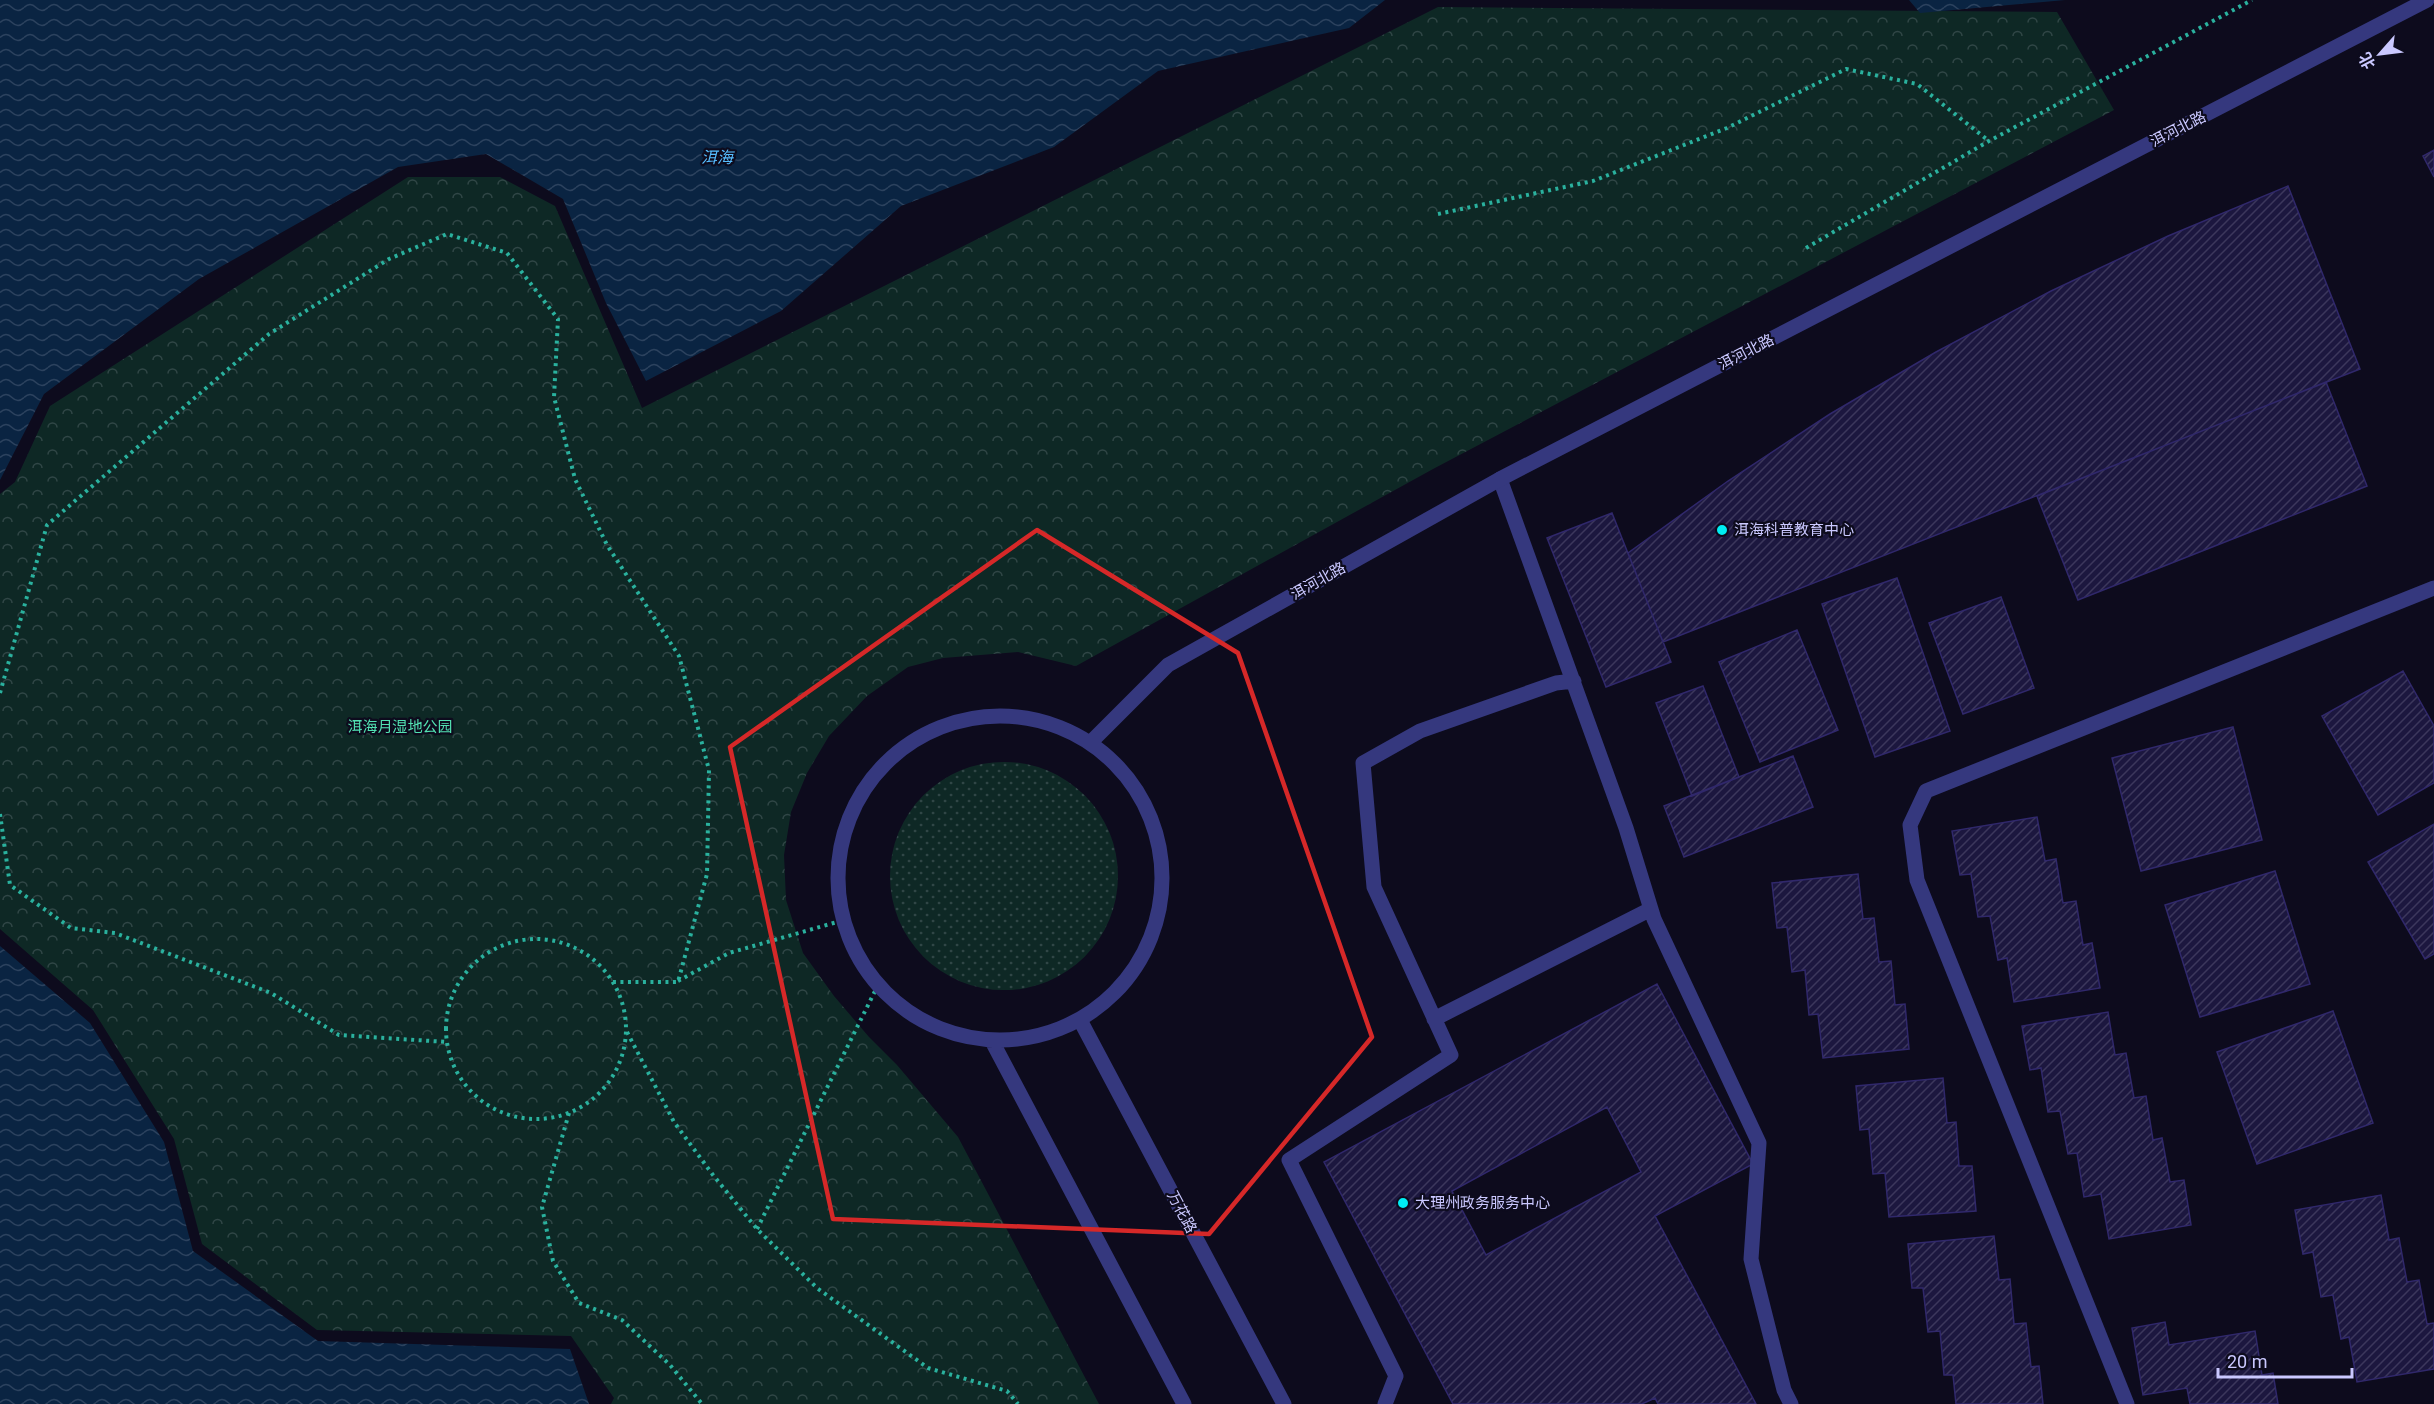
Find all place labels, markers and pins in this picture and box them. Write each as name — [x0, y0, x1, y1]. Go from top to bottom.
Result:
place label: 洱海科普教育中心 — [1734, 521, 1854, 539]
marker: 洱海科普教育中心 — [1715, 523, 1729, 537]
place label: 大理州政务服务中心 — [1415, 1194, 1550, 1212]
marker: 大理州政务服务中心 — [1396, 1196, 1410, 1210]

